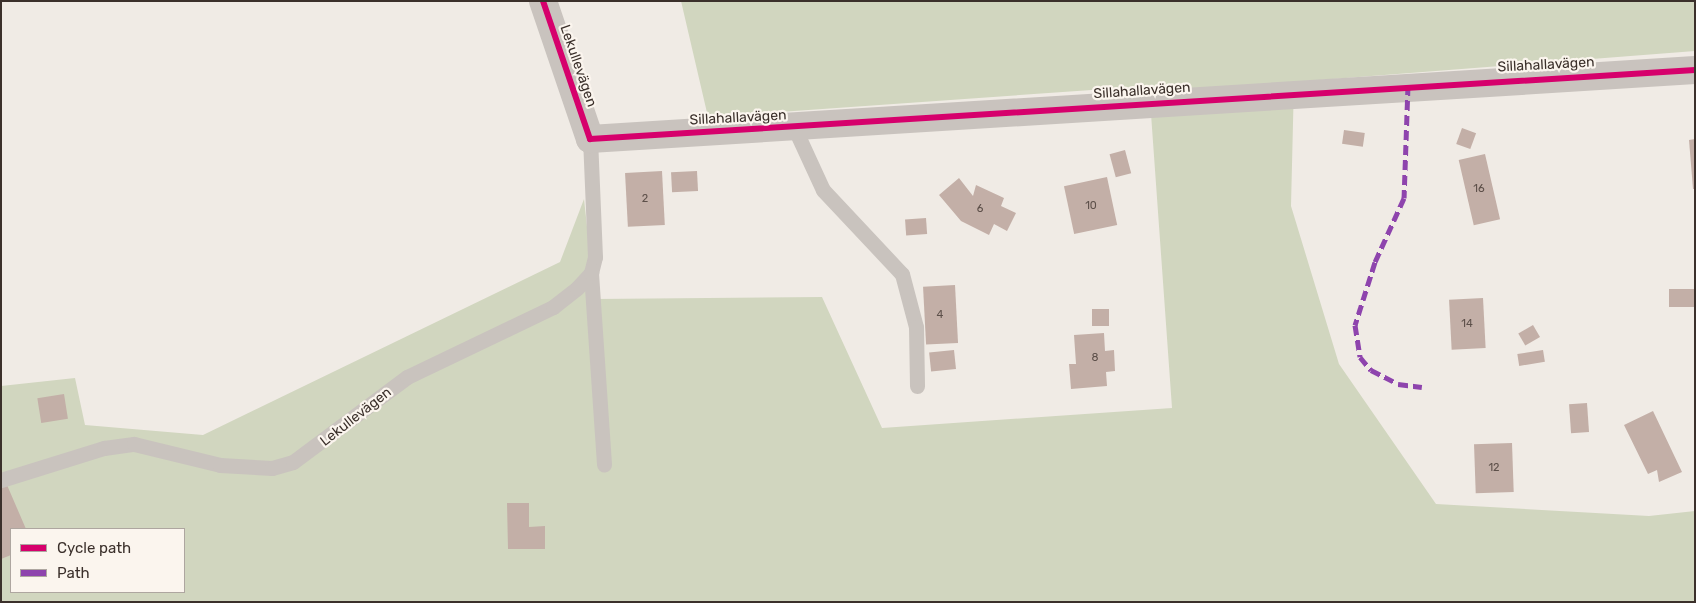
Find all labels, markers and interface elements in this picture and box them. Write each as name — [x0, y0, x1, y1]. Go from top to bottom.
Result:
street label: Lekullevägen — [556, 23, 600, 109]
street label: Sillahallavägen — [1497, 54, 1595, 76]
street label: Sillahallavägen — [1093, 79, 1191, 103]
street label: Sillahallavägen — [689, 107, 787, 129]
house number: 16 — [1473, 182, 1485, 196]
house number: 2 — [642, 192, 648, 206]
house number: 10 — [1085, 199, 1097, 213]
house number: 6 — [977, 202, 983, 216]
house number: 4 — [937, 308, 943, 322]
house number: 14 — [1461, 317, 1473, 331]
house number: 8 — [1092, 351, 1098, 365]
street label: Lekullevägen — [317, 384, 395, 450]
house number: 12 — [1488, 461, 1500, 475]
legend — [10, 528, 185, 593]
text: Cycle path — [57, 539, 131, 557]
text: Path — [57, 564, 90, 582]

